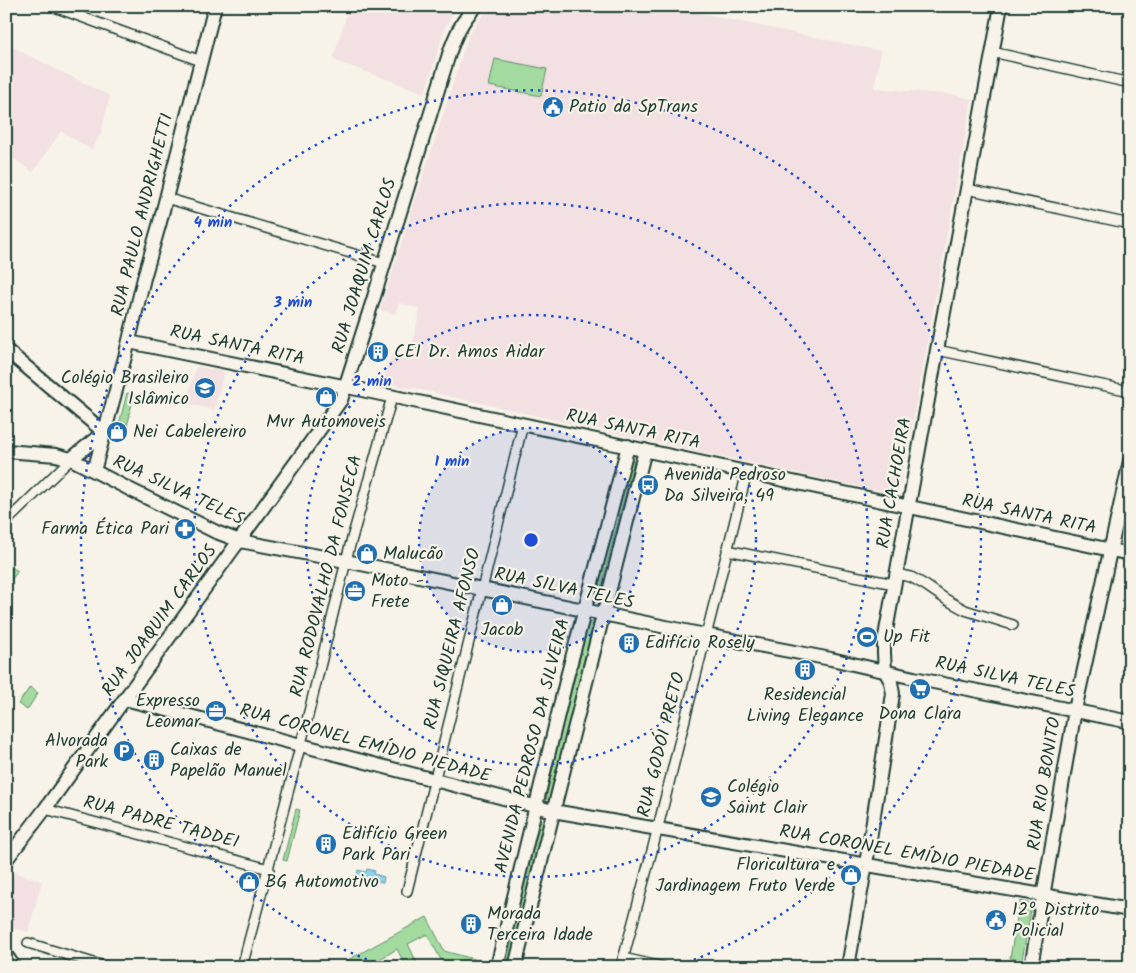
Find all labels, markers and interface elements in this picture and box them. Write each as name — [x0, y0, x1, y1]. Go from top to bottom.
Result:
place label: Patio da SpTrans — [569, 93, 698, 122]
public building icon: Patio da SpTrans — [541, 95, 565, 119]
street label: RUA PAULO ANDRIGHETTI — [104, 110, 182, 320]
street label: RUA JOAQUIM CARLOS — [325, 174, 406, 357]
text: 4 min — [194, 211, 232, 235]
text: 3 min — [273, 291, 312, 315]
street label: RUA SANTA RITA — [167, 318, 307, 374]
place label: CEI Dr. Amos Aidar — [394, 338, 545, 367]
building icon: CEI Dr. Amos Aidar — [366, 340, 390, 364]
place label: Colégio Brasileiro Islâmico — [61, 364, 189, 414]
text: 2 min — [352, 370, 392, 394]
school or university icon: Colégio Brasileiro Islâmico — [193, 376, 217, 400]
shop icon: Mvr Automoveis — [314, 385, 338, 409]
street label: RUA SANTA RITA — [563, 402, 703, 458]
place label: Mvr Automoveis — [266, 408, 386, 437]
street label: RUA CACHOEIRA — [869, 415, 921, 551]
place label: Nei Cabelereiro — [133, 418, 247, 447]
shop icon: Nei Cabelereiro — [105, 420, 129, 444]
street label: RUA SILVA TELES — [107, 448, 249, 534]
text: 1 min — [435, 450, 469, 474]
street label: RUA RODOVALHO DA FONSECA — [283, 452, 371, 700]
place label: Avenida Pedroso Da Silveira, 49 — [664, 461, 786, 511]
bus stop icon: Avenida Pedroso Da Silveira, 49 — [636, 473, 660, 497]
street label: RUA SANTA RITA — [959, 487, 1099, 543]
place label: Farma Ética Pari — [41, 515, 170, 544]
pharmacy icon: Farma Ética Pari — [173, 517, 197, 541]
centre of rings — [522, 531, 540, 549]
street label: RUA JOAQUIM CARLOS — [95, 539, 225, 703]
place label: Malucão — [383, 540, 443, 569]
shop icon: Malucão — [355, 542, 379, 566]
street label: RUA SIQUEIRA AFONSO — [416, 545, 490, 733]
street label: RUA SILVA TELES — [491, 560, 637, 618]
place label: Moto - Frete — [371, 567, 424, 617]
office icon: Moto - Frete — [343, 579, 367, 603]
shop icon: Jacob — [490, 593, 514, 617]
street label: AVENIDA PEDROSO DA SILVEIRA — [487, 615, 579, 876]
place label: Jacob — [481, 616, 524, 645]
place label: Up Fit — [883, 623, 931, 652]
sports icon: Up Fit — [855, 625, 879, 649]
place label: Edifício Rosely — [645, 629, 755, 658]
building icon: Edifício Rosely — [617, 631, 641, 655]
street label: RUA SILVA TELES — [932, 649, 1078, 707]
building icon: Residencial Living Elegance — [793, 658, 817, 682]
street label: RUA GODÓI PRETO — [630, 669, 694, 821]
supermarket icon: Dona Clara — [908, 677, 932, 701]
place label: Residencial Living Elegance — [746, 681, 864, 731]
place label: Expresso Leomar — [136, 687, 201, 737]
street label: RUA CORONEL EMÍDIO PIEDADE — [236, 696, 494, 792]
office icon: Expresso Leomar — [204, 699, 228, 723]
place label: Dona Clara — [878, 700, 962, 729]
street label: RUA RIO BONITO — [1020, 715, 1070, 853]
place label: Alvorada Park — [45, 727, 109, 777]
place label: Caixas de Papelão Manuel — [170, 736, 287, 786]
parking icon: Alvorada Park — [112, 739, 136, 763]
building icon: Caixas de Papelão Manuel — [142, 748, 166, 772]
place label: Colégio Saint Clair — [727, 773, 808, 823]
school or university icon: Colégio Saint Clair — [699, 785, 723, 809]
street label: RUA PADRE TADDEI — [80, 788, 242, 858]
street label: RUA CORONEL EMÍDIO PIEDADE — [777, 817, 1037, 891]
place label: Edifício Green Park Pari — [342, 820, 447, 870]
building icon: Edifício Green Park Pari — [314, 832, 338, 856]
place label: Floricultura e Jardinagem Fruto Verde — [656, 851, 835, 901]
shop icon: Floricultura e Jardinagem Fruto Verde — [839, 863, 863, 887]
place label: BG Automotivo — [265, 868, 379, 897]
shop icon: BG Automotivo — [237, 870, 261, 894]
place label: 12º Distrito Policial — [1012, 896, 1099, 946]
place label: Morada Terceira Idade — [487, 900, 593, 950]
public building icon: 12º Distrito Policial — [984, 908, 1008, 932]
building icon: Morada Terceira Idade — [459, 912, 483, 936]

